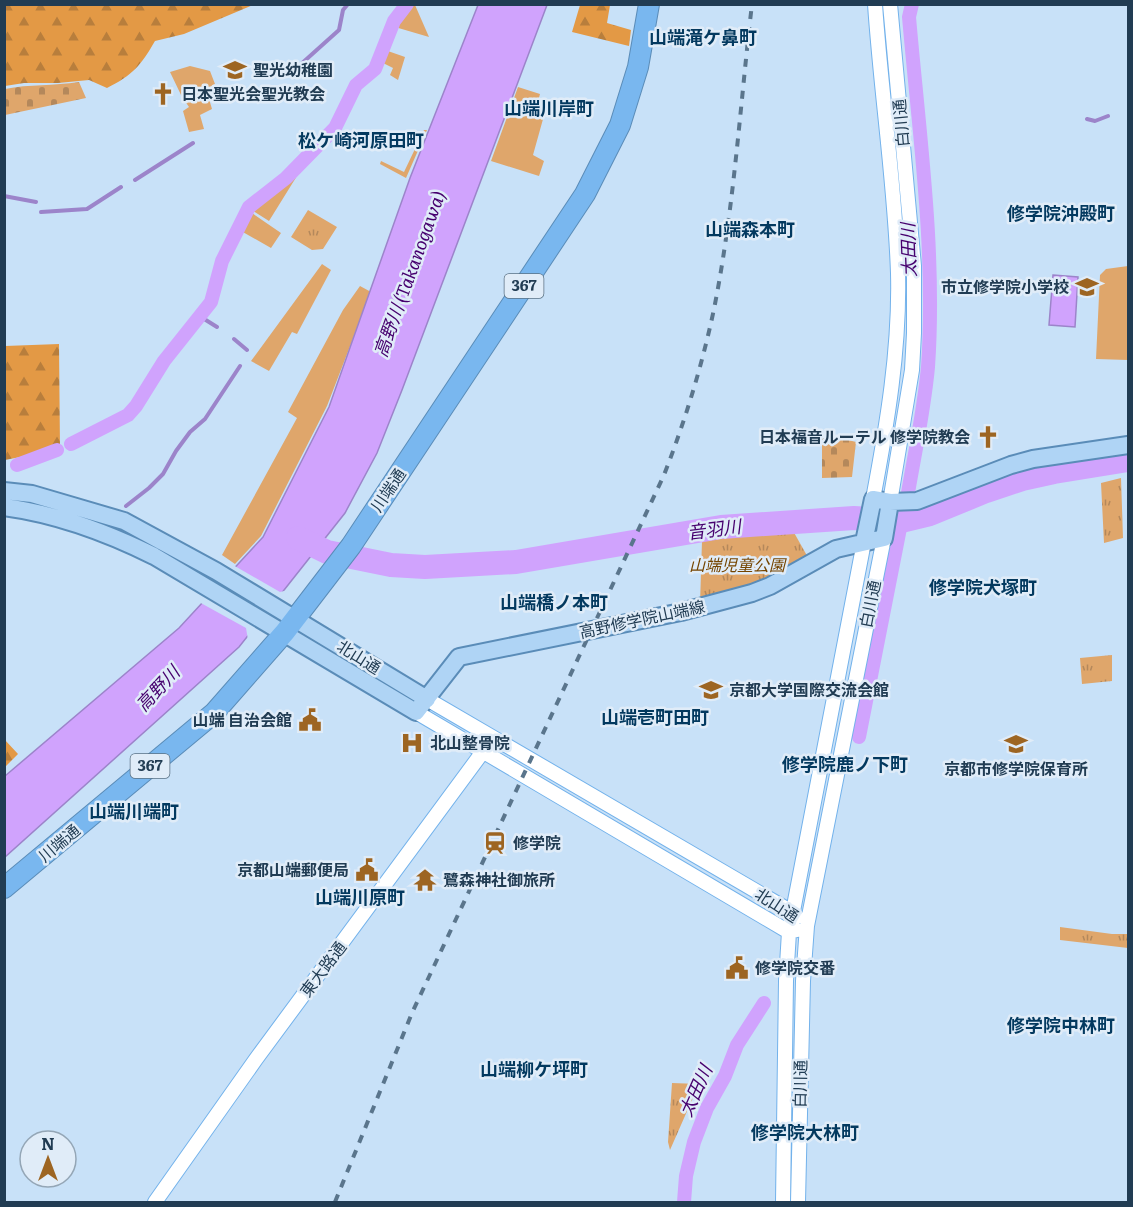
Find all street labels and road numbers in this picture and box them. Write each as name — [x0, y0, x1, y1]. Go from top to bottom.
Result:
street label: 白川通 — [886, 98, 914, 148]
road number: 367 — [504, 274, 544, 298]
street label: 川端通 — [364, 463, 411, 516]
street label: 白川通 — [853, 578, 885, 630]
street label: 高野修学院山端線 — [577, 593, 707, 643]
street label: 北山通 — [333, 633, 386, 679]
road number: 367 — [130, 754, 170, 778]
street label: 川端通 — [32, 818, 84, 867]
street label: 北山通 — [751, 881, 804, 927]
street label: 東大路通 — [293, 936, 351, 1001]
street label: 白川通 — [787, 1060, 811, 1108]

